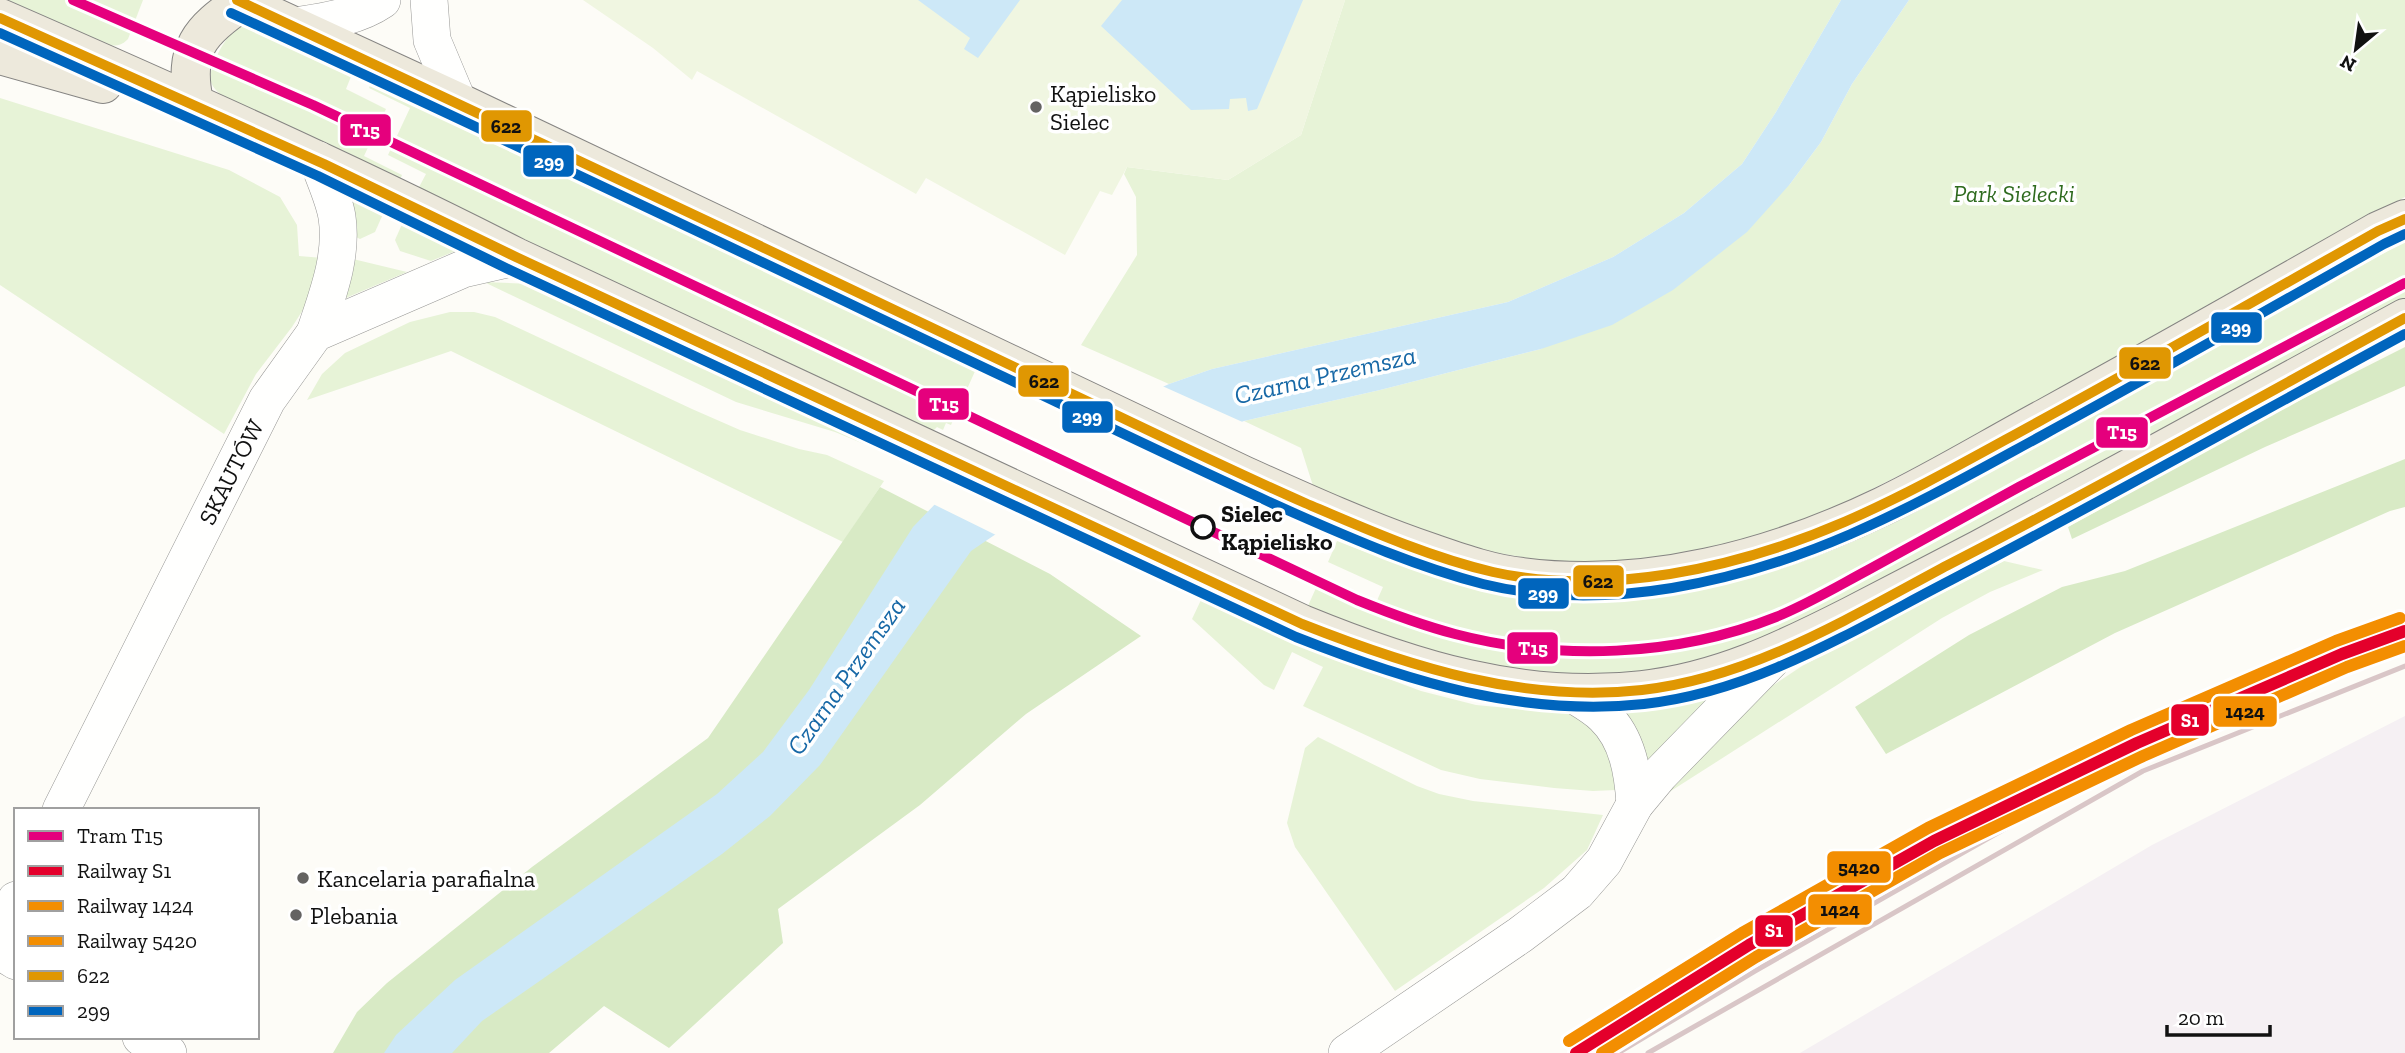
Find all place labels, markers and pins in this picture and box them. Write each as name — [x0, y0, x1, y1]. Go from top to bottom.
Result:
place label: Kąpielisko Sielec — [1050, 79, 1156, 136]
marker: Kąpielisko Sielec — [1028, 99, 1044, 115]
place label: Sielec Kąpielisko — [1221, 499, 1333, 556]
marker: Sielec Kąpielisko — [1191, 515, 1215, 539]
place label: Kancelaria parafialna — [317, 864, 536, 893]
marker: Kancelaria parafialna — [295, 870, 311, 886]
place label: Plebania — [310, 901, 398, 930]
marker: Plebania — [288, 907, 304, 923]

